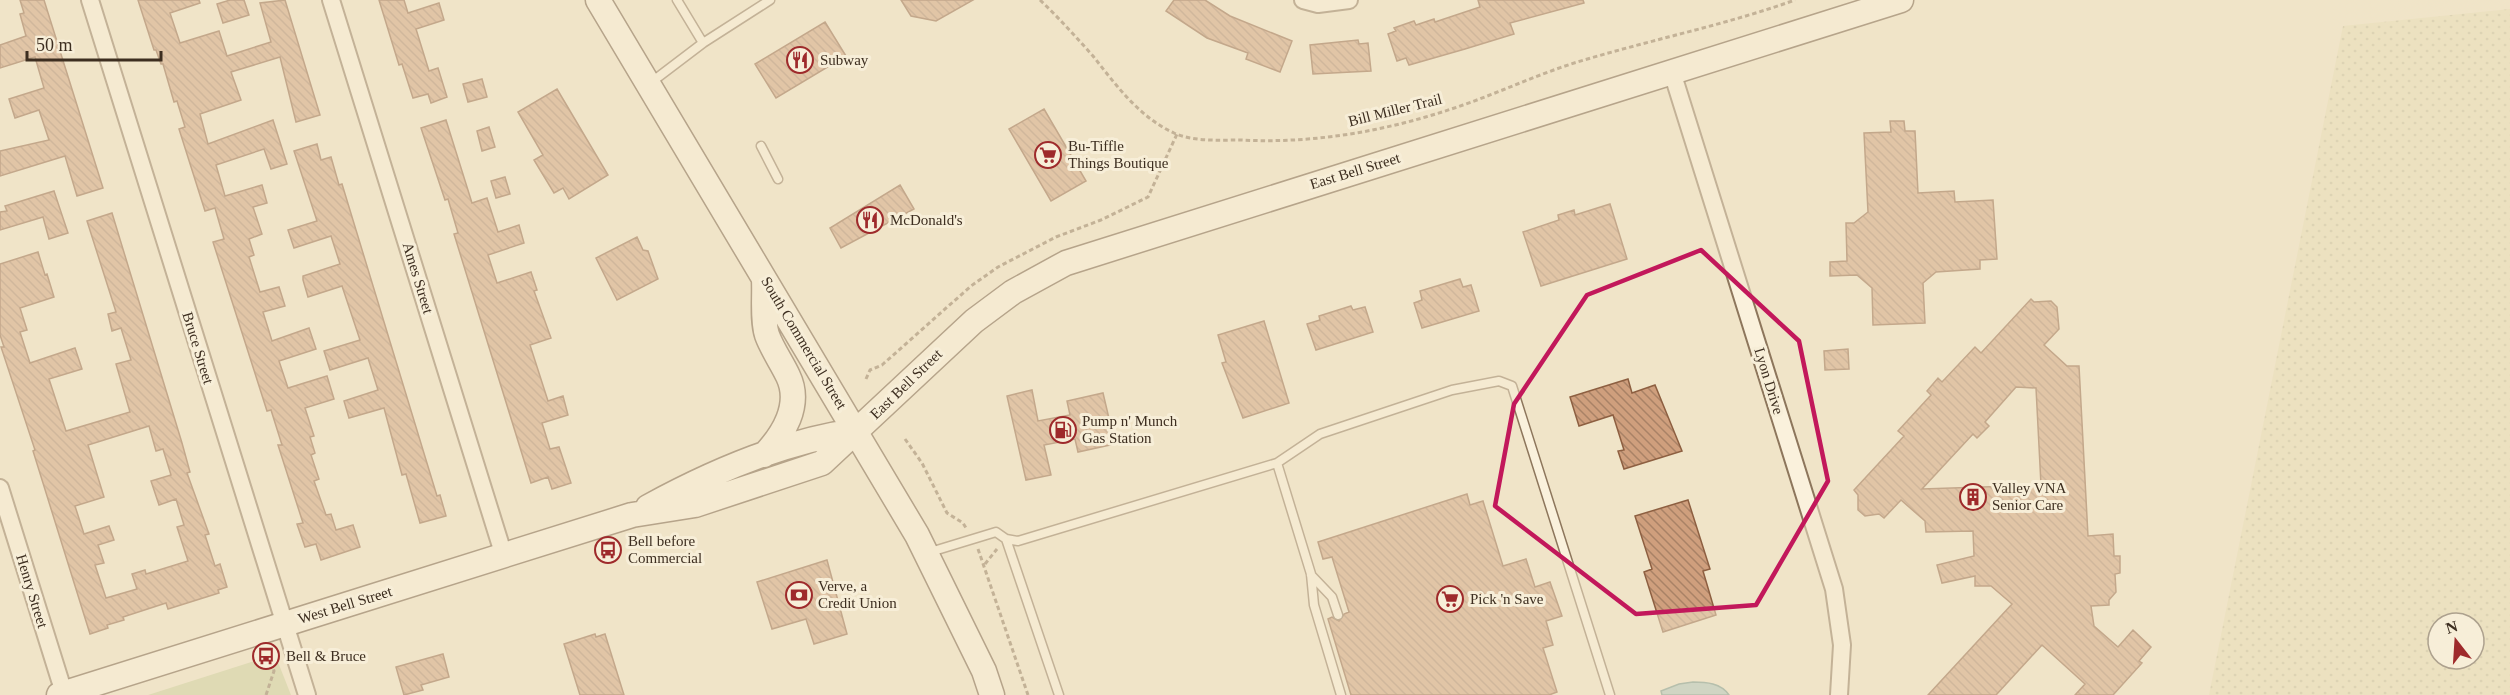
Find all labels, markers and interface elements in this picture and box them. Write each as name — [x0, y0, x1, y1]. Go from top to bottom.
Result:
scale bar — [27, 24, 160, 62]
text: 50 m — [36, 35, 73, 55]
restaurant icon: Subway — [785, 45, 815, 75]
place label: Subway — [820, 52, 869, 68]
street label: Bill Miller Trail — [1347, 91, 1443, 129]
place label: Bu-Tiffle Things Boutique — [1068, 138, 1169, 171]
supermarket icon: Bu-Tiffle Things Boutique — [1033, 140, 1063, 170]
street label: East Bell Street — [1308, 149, 1403, 192]
restaurant icon: McDonald's — [855, 205, 885, 235]
place label: McDonald's — [890, 212, 963, 228]
street label: Ames Street — [400, 240, 437, 316]
street label: South Commercial Street — [758, 274, 850, 413]
street label: Bruce Street — [179, 310, 217, 387]
street label: East Bell Street — [867, 345, 946, 422]
street label: Lyon Drive — [1751, 346, 1787, 417]
place label: Pump n' Munch Gas Station — [1082, 413, 1178, 446]
fuel station icon: Pump n' Munch Gas Station — [1048, 415, 1078, 445]
place label: Valley VNA Senior Care — [1992, 480, 2066, 513]
building icon: Valley VNA Senior Care — [1958, 482, 1988, 512]
place label: Bell before Commercial — [628, 533, 702, 566]
bus stop icon: Bell before Commercial — [593, 535, 623, 565]
street label: Henry Street — [13, 552, 51, 631]
place label: Verve, a Credit Union — [818, 578, 897, 611]
bank icon: Verve, a Credit Union — [784, 580, 814, 610]
street label: West Bell Street — [296, 583, 395, 627]
supermarket icon: Pick 'n Save — [1435, 584, 1465, 614]
place label: Pick 'n Save — [1470, 591, 1544, 607]
north arrow — [2426, 611, 2486, 671]
text: N — [2444, 617, 2460, 637]
bus stop icon: Bell & Bruce — [251, 641, 281, 671]
place label: Bell & Bruce — [286, 648, 366, 664]

